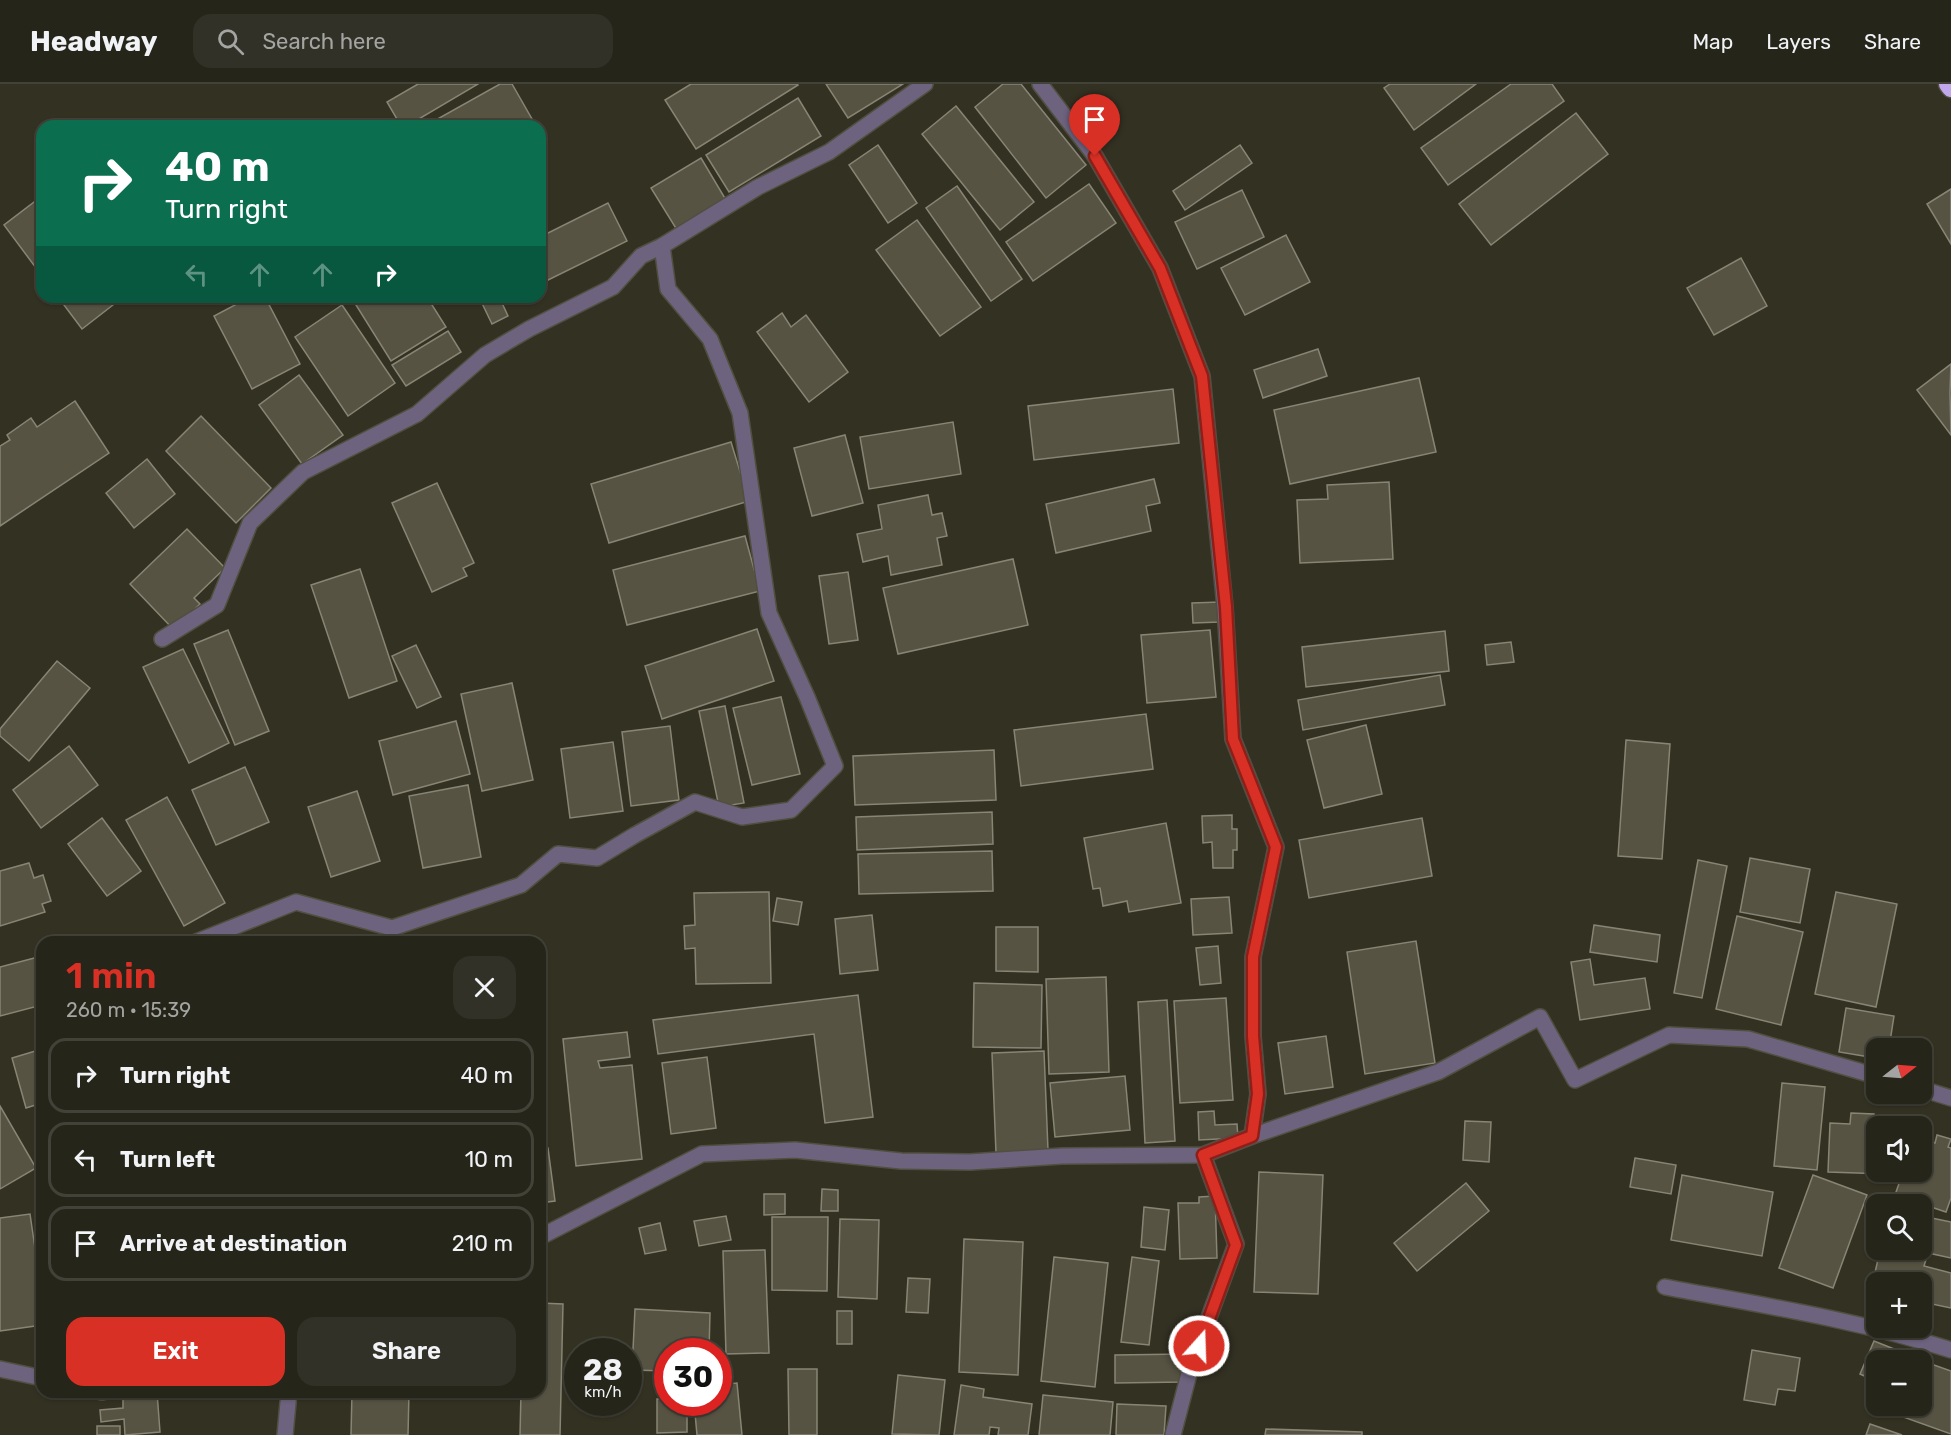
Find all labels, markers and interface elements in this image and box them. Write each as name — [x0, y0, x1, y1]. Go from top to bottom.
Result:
search box — [193, 14, 613, 68]
text: Headway — [30, 25, 157, 58]
icon: search — [214, 25, 247, 58]
text: Search here — [262, 28, 386, 55]
text: Map — [1692, 29, 1733, 54]
text: Layers — [1766, 29, 1831, 54]
text: Share — [1864, 29, 1921, 54]
pin — [1069, 94, 1120, 156]
icon: arrive — [1078, 103, 1111, 136]
text: 40 m — [165, 142, 270, 192]
icon: right — [66, 144, 144, 222]
text: Turn right — [165, 193, 288, 225]
icon: left — [180, 258, 213, 291]
icon: ahead — [243, 258, 276, 291]
icon: ahead — [306, 258, 339, 291]
icon: right — [369, 258, 402, 291]
text: 1 min — [66, 954, 157, 997]
button: close — [453, 956, 516, 1019]
text: 260 m · 15:39 — [66, 998, 191, 1022]
north arrow — [1866, 1038, 1932, 1104]
map controls — [1866, 1038, 1932, 1416]
icon: right — [69, 1059, 102, 1092]
text: Turn right — [120, 1062, 230, 1089]
text: 40 m — [460, 1062, 513, 1089]
button: sound — [1866, 1116, 1932, 1182]
icon: left — [69, 1143, 102, 1176]
text: Turn left — [120, 1146, 215, 1173]
text: 10 m — [465, 1146, 513, 1173]
button: search — [1866, 1194, 1932, 1260]
icon: arrive — [69, 1227, 102, 1260]
text: Arrive at destination — [120, 1230, 347, 1257]
text: 210 m — [452, 1230, 513, 1257]
button: + — [1866, 1272, 1932, 1338]
position arrow — [1167, 1314, 1231, 1378]
button: Exit — [66, 1317, 285, 1386]
button: Share — [297, 1317, 516, 1386]
speed limit sign: 30 — [654, 1338, 732, 1416]
button: − — [1866, 1350, 1932, 1416]
text: 28 — [583, 1352, 623, 1388]
text: km/h — [584, 1383, 622, 1401]

